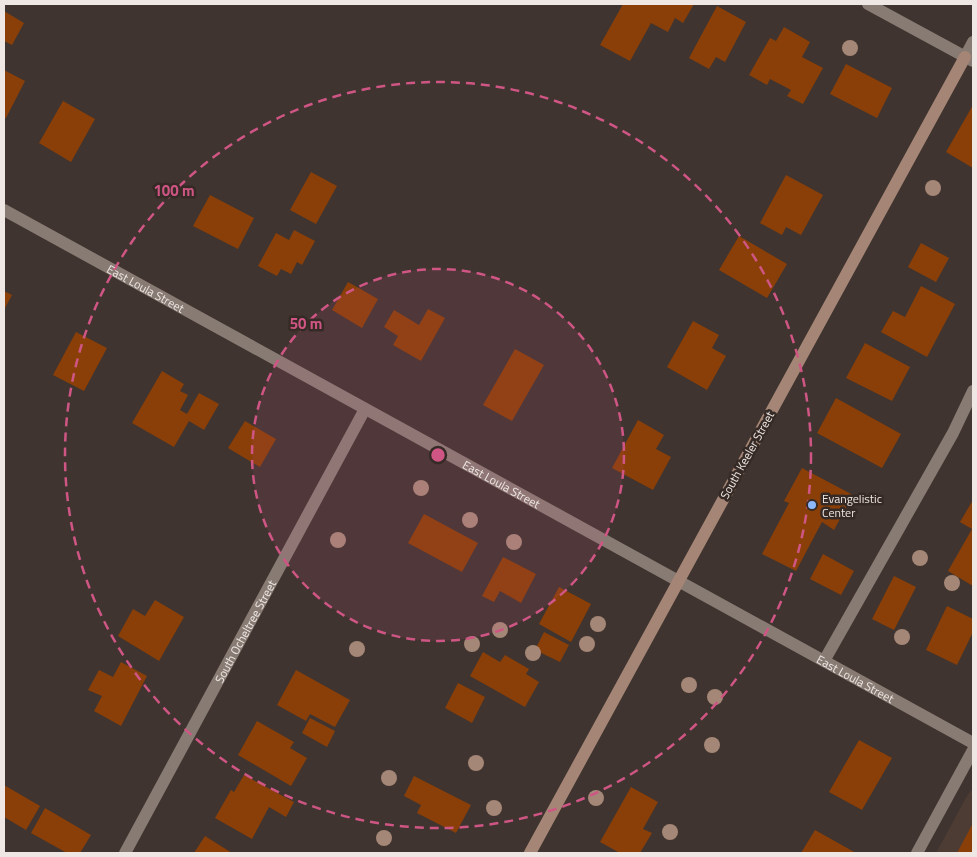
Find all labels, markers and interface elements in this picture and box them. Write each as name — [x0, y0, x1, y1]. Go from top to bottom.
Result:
text: 100 m — [153, 179, 195, 202]
street label: East Loula Street — [104, 259, 189, 317]
text: 50 m — [290, 312, 322, 335]
street label: South Keeler Street — [715, 407, 779, 502]
centre of rings — [429, 446, 447, 464]
street label: East Loula Street — [459, 455, 545, 513]
place label: Evangelistic Center — [822, 489, 882, 522]
marker: Evangelistic Center — [806, 499, 818, 511]
street label: South Ocheltree Street — [209, 576, 281, 686]
street label: East Loula Street — [813, 649, 899, 708]

